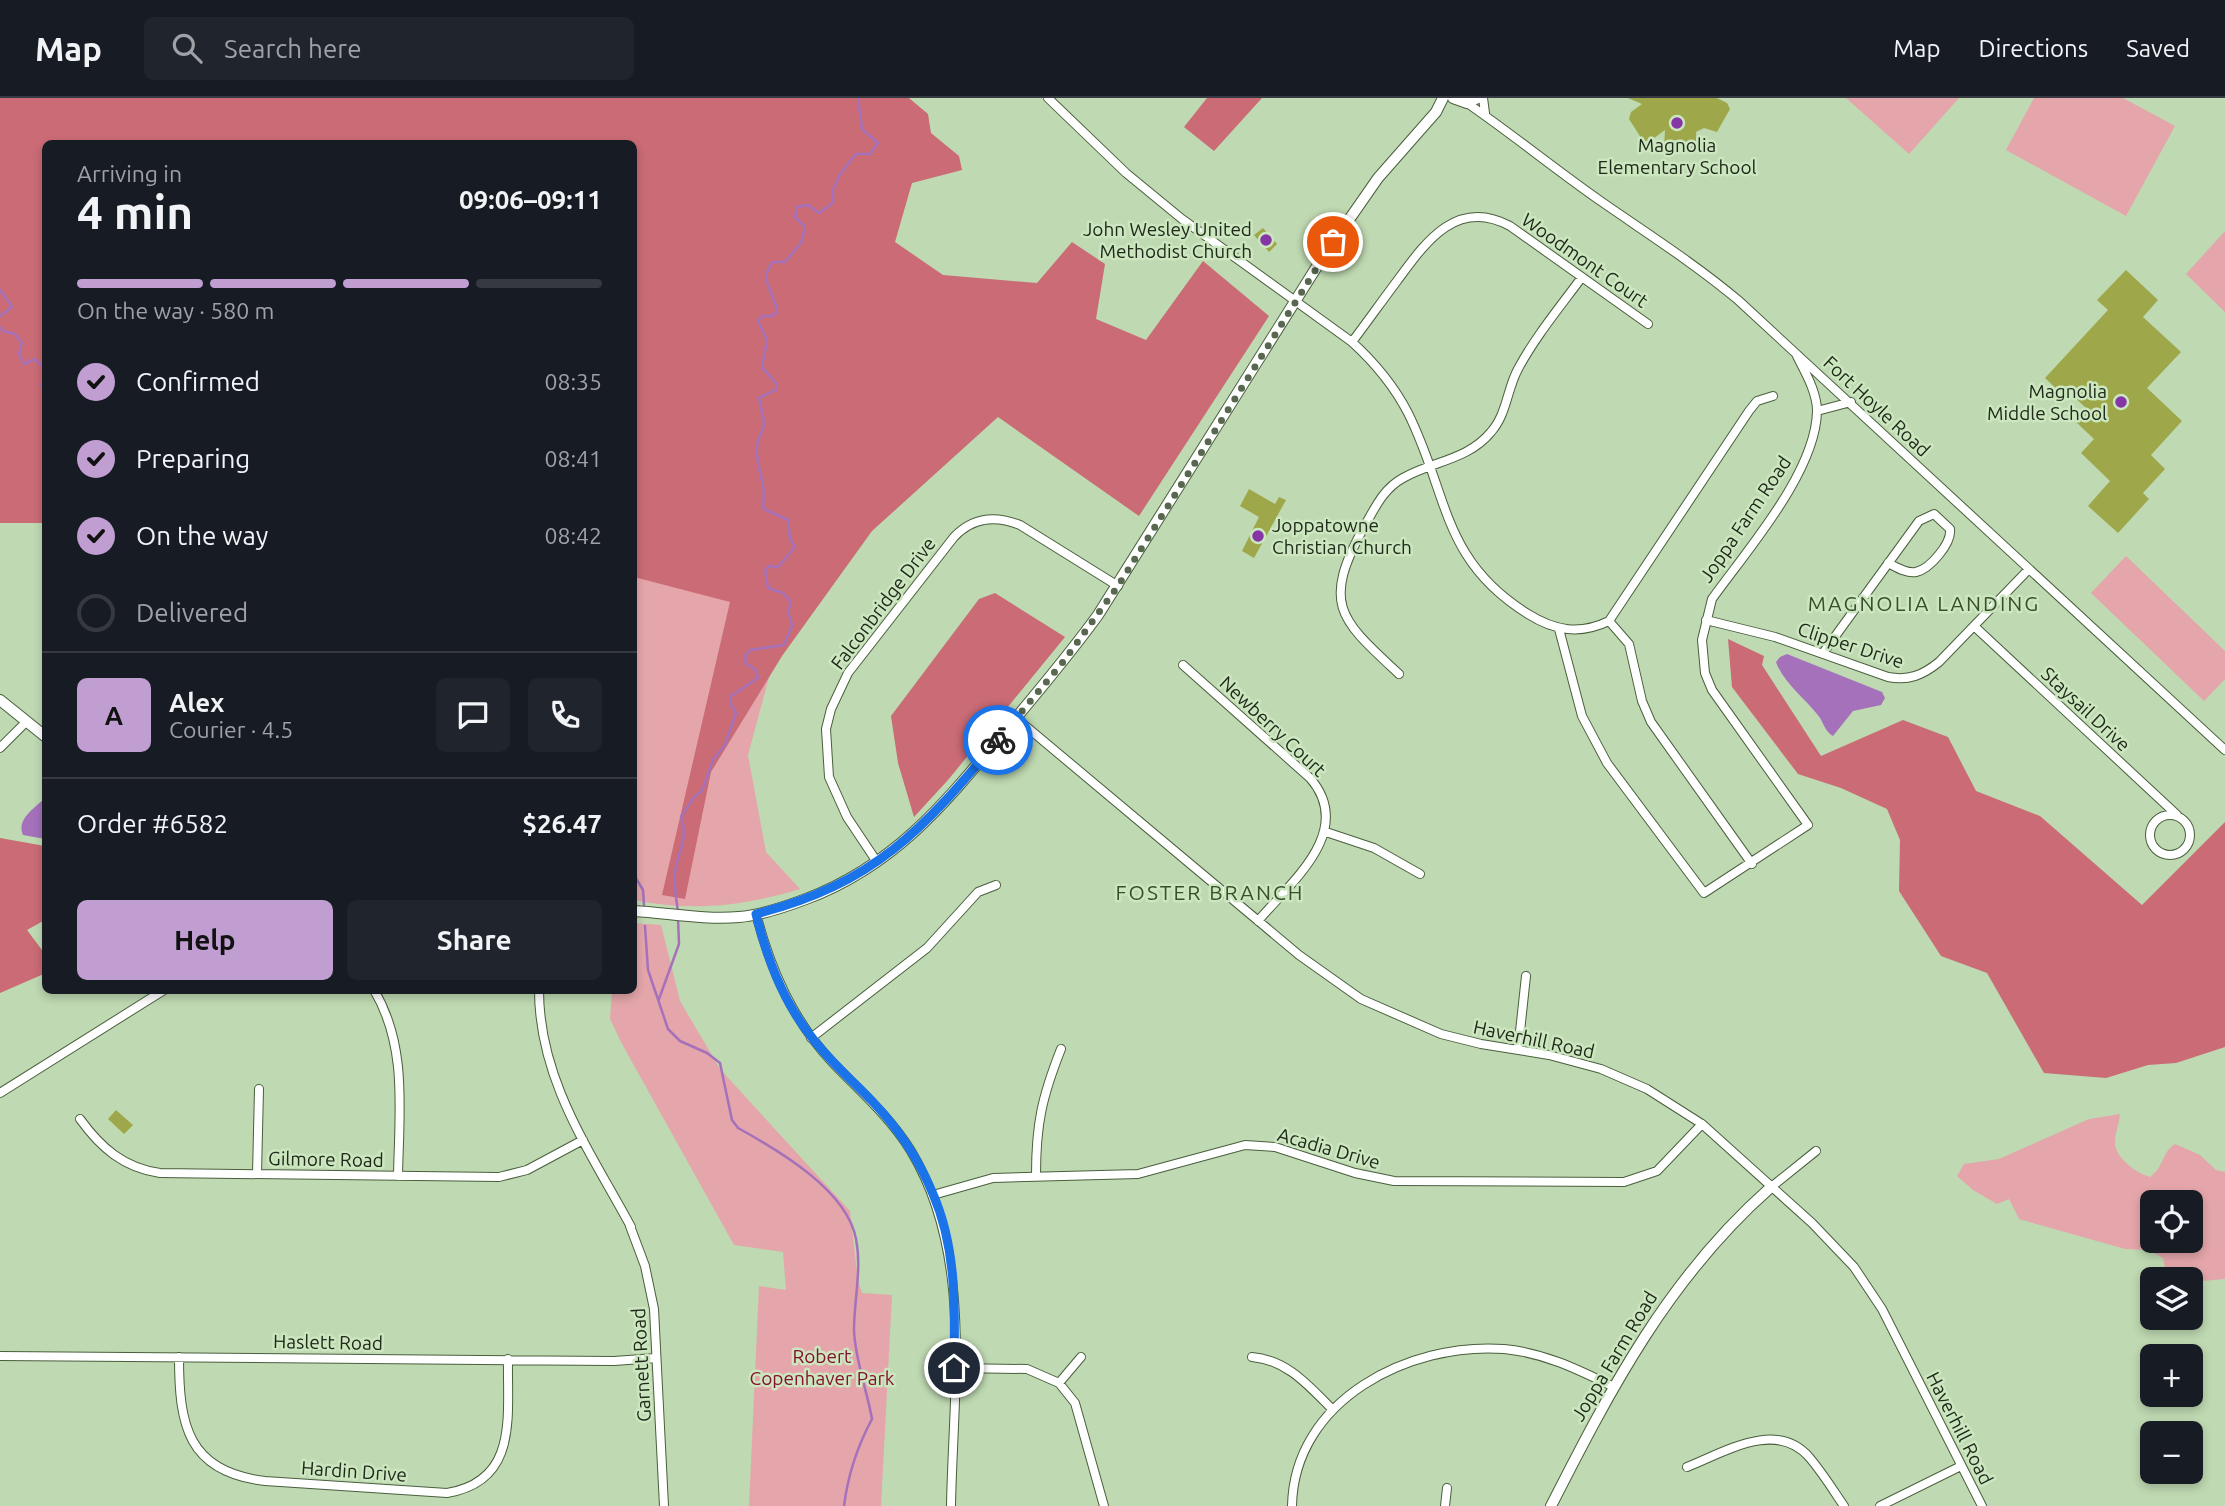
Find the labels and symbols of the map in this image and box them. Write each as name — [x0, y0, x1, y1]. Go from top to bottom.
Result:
marker: Magnolia Elementary School — [1669, 115, 1685, 131]
place label: Magnolia Elementary School — [1597, 134, 1757, 178]
street label: Woodmont Court — [1518, 208, 1653, 312]
pin — [1303, 212, 1363, 272]
place label: John Wesley United Methodist Church — [1083, 218, 1252, 262]
marker: John Wesley United Methodist Church — [1258, 232, 1274, 248]
street label: Fort Hoyle Road — [1819, 351, 1935, 461]
place label: Magnolia Middle School — [1987, 380, 2107, 424]
marker: Magnolia Middle School — [2113, 394, 2129, 410]
street label: Joppa Farm Road — [1695, 452, 1795, 586]
place label: Joppatowne Christian Church — [1272, 514, 1412, 558]
marker: Joppatowne Christian Church — [1250, 528, 1266, 544]
street label: Falconbridge Drive — [826, 533, 940, 673]
district label: MAGNOLIA LANDING — [1808, 591, 2040, 615]
street label: Clipper Drive — [1795, 617, 1907, 673]
street label: Staysail Drive — [2037, 662, 2135, 756]
street label: Newberry Court — [1215, 671, 1331, 781]
courier — [963, 705, 1033, 775]
district label: FOSTER BRANCH — [1116, 880, 1304, 904]
street label: Haverhill Road — [1471, 1015, 1597, 1063]
street label: Acadia Drive — [1275, 1123, 1383, 1173]
street label: Gilmore Road — [268, 1147, 384, 1171]
street label: Joppa Farm Road — [1567, 1287, 1661, 1425]
street label: Garnett Road — [627, 1308, 655, 1422]
street label: Haslett Road — [273, 1330, 383, 1354]
pin — [924, 1338, 984, 1398]
park label: Robert Copenhaver Park — [750, 1345, 895, 1389]
street label: Haverhill Road — [1922, 1368, 1998, 1488]
street label: Hardin Drive — [300, 1456, 408, 1486]

